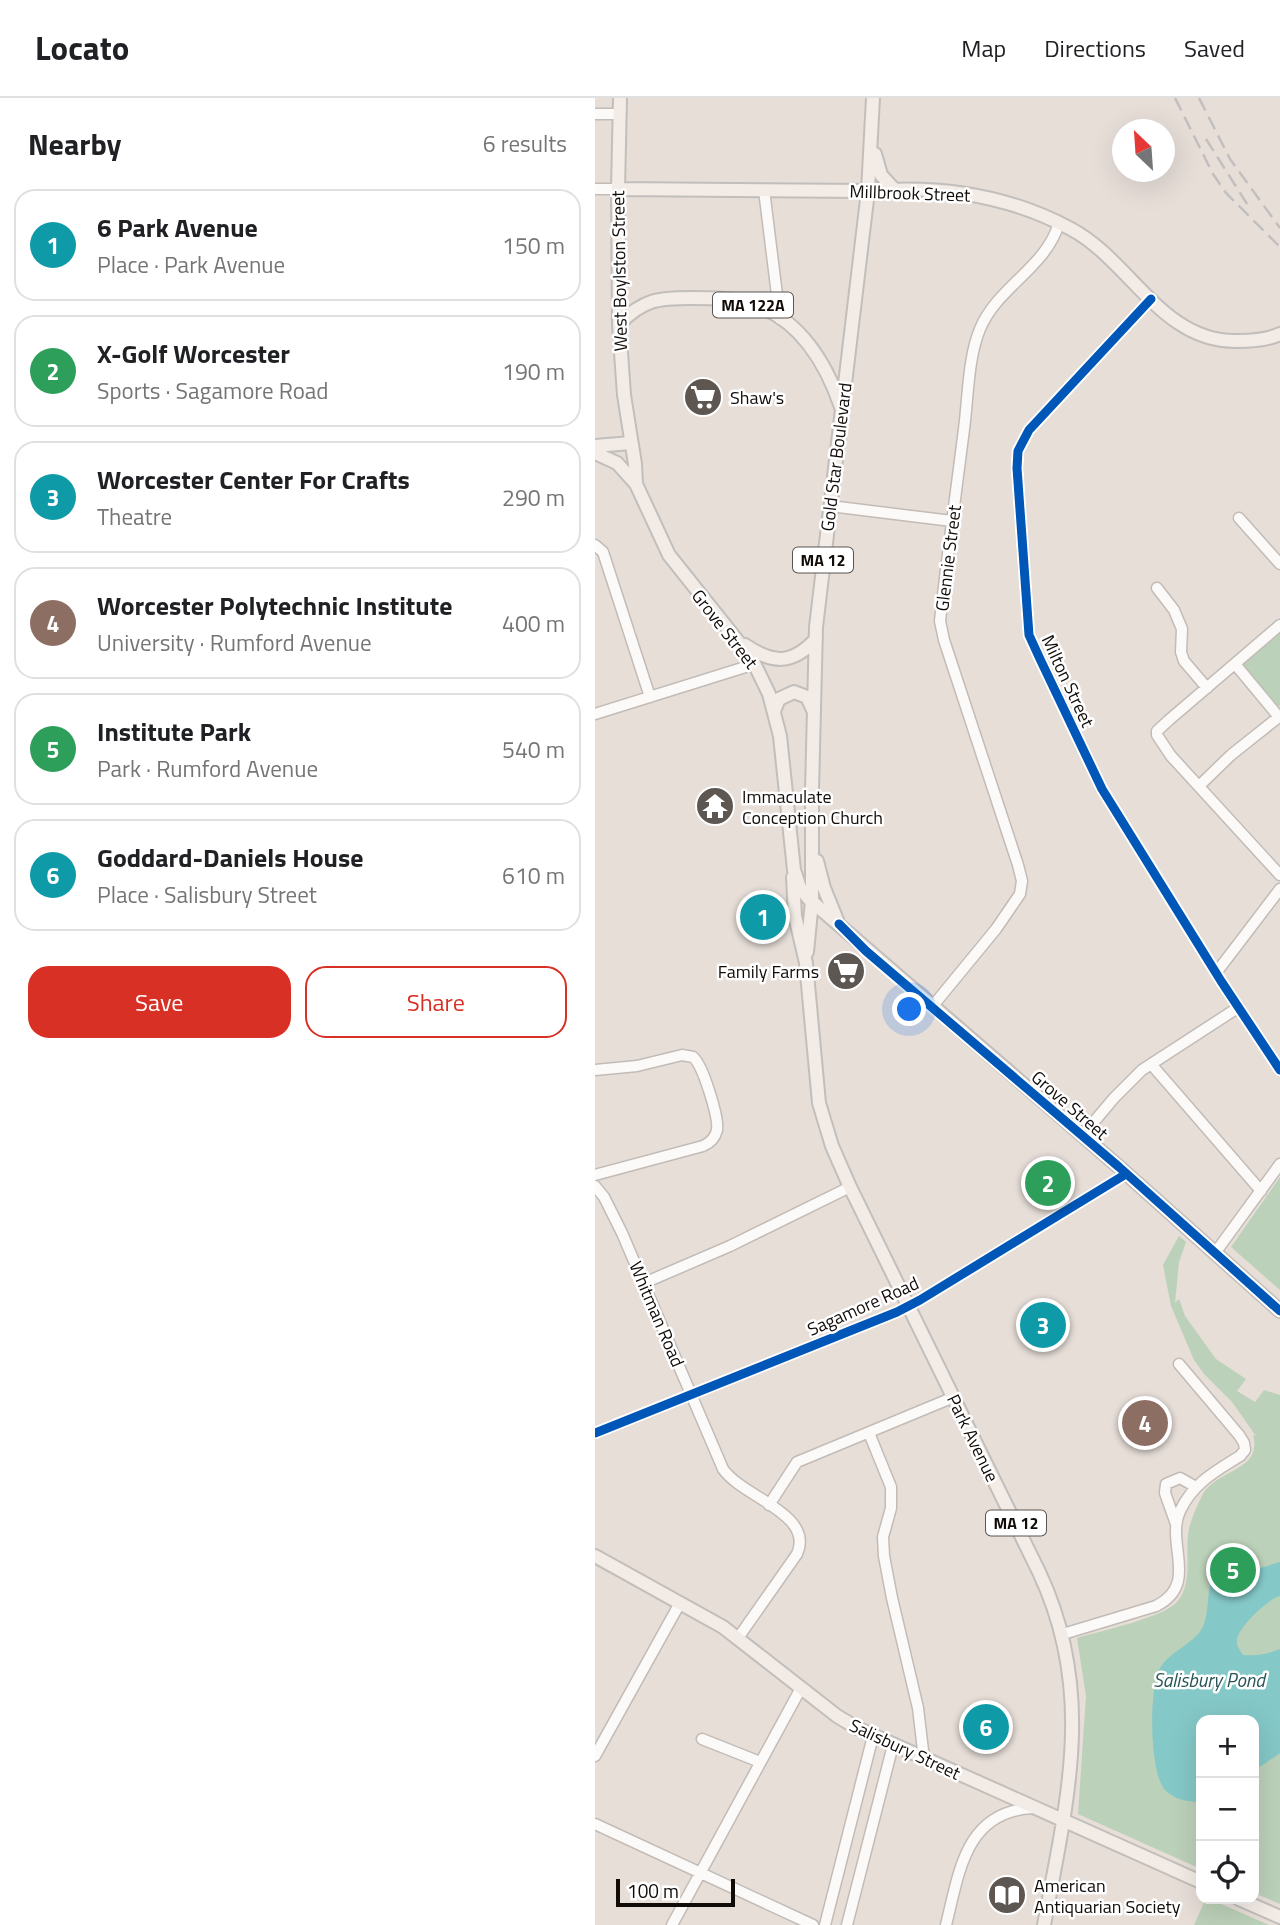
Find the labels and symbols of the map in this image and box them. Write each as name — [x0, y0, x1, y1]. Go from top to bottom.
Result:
north arrow — [1112, 119, 1175, 182]
street label: Millbrook Street — [849, 177, 972, 209]
street label: West Boylston Street — [604, 190, 634, 352]
road number: MA 122A — [713, 293, 793, 318]
supermarket icon: Shaw's — [682, 376, 724, 418]
street label: Gold Star Boulevard — [813, 381, 859, 533]
place label: Shaw's — [730, 384, 784, 411]
street label: Glennie Street — [928, 503, 968, 613]
road number: MA 12 — [793, 547, 853, 573]
street label: Grove Street — [685, 583, 765, 675]
street label: Milton Street — [1035, 630, 1101, 732]
place label: Immaculate Conception Church — [742, 783, 883, 831]
temple icon: Immaculate Conception Church — [694, 785, 736, 827]
pin: 1 — [740, 891, 786, 943]
supermarket icon: Family Farms — [825, 950, 867, 992]
place label: Family Farms — [718, 958, 819, 985]
your location — [892, 992, 926, 1026]
street label: Grove Street — [1026, 1064, 1115, 1147]
pin: 2 — [1025, 1157, 1071, 1209]
street label: Whitman Road — [623, 1257, 691, 1371]
street label: Sagamore Road — [803, 1269, 923, 1343]
pin: 3 — [1020, 1299, 1066, 1351]
street label: Park Avenue — [940, 1390, 1006, 1486]
pin: 4 — [1122, 1397, 1168, 1449]
road number: MA 12 — [986, 1511, 1046, 1536]
pin: 5 — [1210, 1544, 1256, 1596]
water label: Salisbury Pond — [1153, 1665, 1267, 1694]
pin: 6 — [963, 1701, 1009, 1753]
street label: Salisbury Street — [845, 1712, 965, 1787]
place label: American Antiquarian Society — [1034, 1872, 1181, 1920]
library icon: American Antiquarian Society — [986, 1874, 1028, 1916]
scale bar — [616, 1876, 735, 1908]

